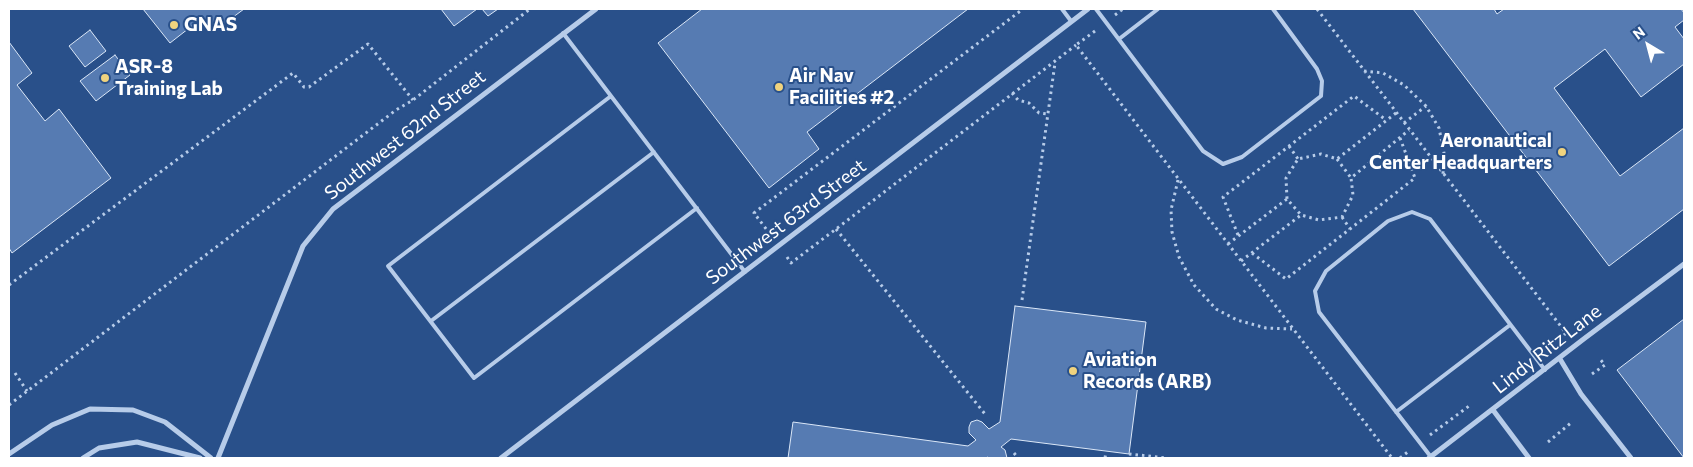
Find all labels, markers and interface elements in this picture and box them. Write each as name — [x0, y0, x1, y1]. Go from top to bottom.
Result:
place label: GNAS — [184, 14, 237, 36]
marker: GNAS — [168, 19, 180, 31]
north arrow — [1623, 20, 1673, 70]
text: N — [1629, 23, 1648, 43]
place label: ASR-8 Training Lab — [115, 56, 223, 100]
street label: Southwest 62nd Street — [320, 65, 490, 205]
place label: Air Nav Facilities #2 — [789, 65, 894, 109]
marker: ASR-8 Training Lab — [99, 72, 111, 84]
marker: Air Nav Facilities #2 — [773, 81, 785, 93]
place label: Aeronautical Center Headquarters — [1369, 130, 1552, 174]
marker: Aeronautical Center Headquarters — [1556, 146, 1568, 158]
street label: Southwest 63rd Street — [702, 154, 870, 290]
street label: Lindy Ritz Lane — [1488, 300, 1606, 398]
place label: Aviation Records (ARB) — [1083, 349, 1212, 393]
marker: Aviation Records (ARB) — [1067, 365, 1079, 377]

